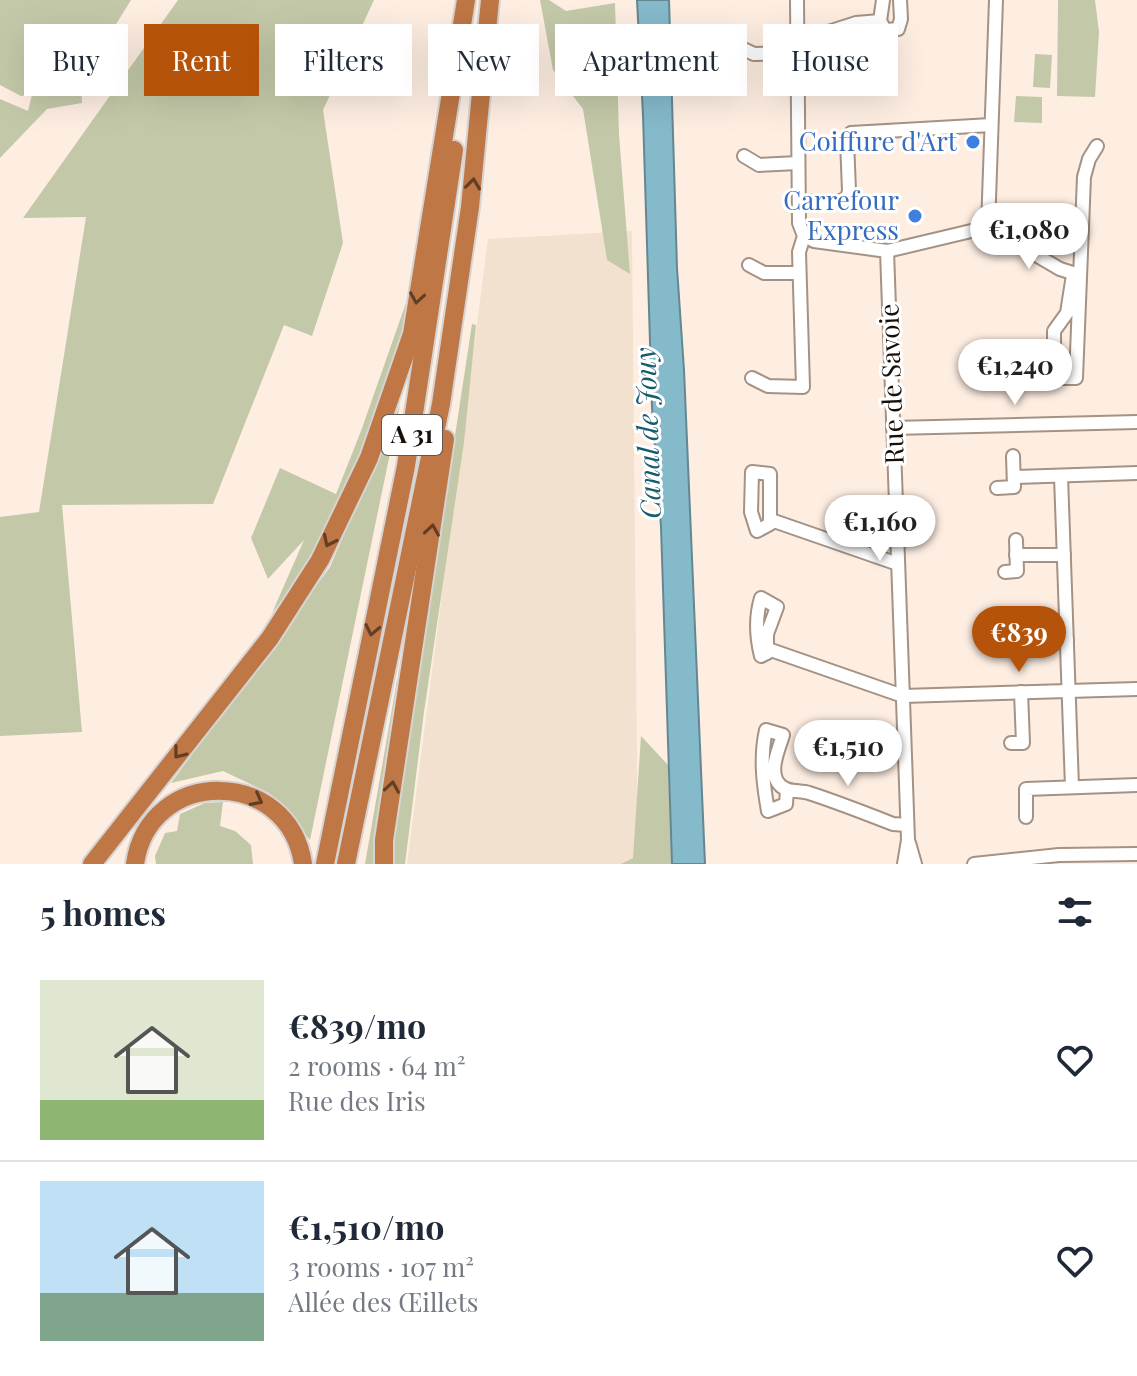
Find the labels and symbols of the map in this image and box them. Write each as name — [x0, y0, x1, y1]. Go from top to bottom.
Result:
place label: Coiffure d'Art — [799, 123, 958, 158]
marker: Coiffure d'Art — [964, 133, 982, 151]
one-way arrow — [464, 177, 481, 190]
place label: Carrefour Express — [783, 182, 899, 247]
pin: €1,080 — [964, 203, 1094, 271]
marker: Carrefour Express — [906, 207, 924, 225]
one-way arrow — [410, 291, 427, 305]
street label: Rue de Savoie — [870, 303, 911, 465]
pin: €1,240 — [950, 339, 1080, 407]
water label: Canal de Jouy — [625, 347, 668, 520]
road number: A 31 — [382, 415, 442, 455]
pin: €1,160 — [815, 495, 945, 563]
one-way arrow — [422, 523, 439, 536]
one-way arrow — [323, 533, 339, 548]
pin: €839 — [972, 606, 1066, 674]
one-way arrow — [365, 624, 382, 637]
pin: €1,510 — [783, 720, 913, 788]
one-way arrow — [175, 744, 189, 759]
one-way arrow — [383, 780, 400, 793]
one-way arrow — [249, 790, 263, 805]

